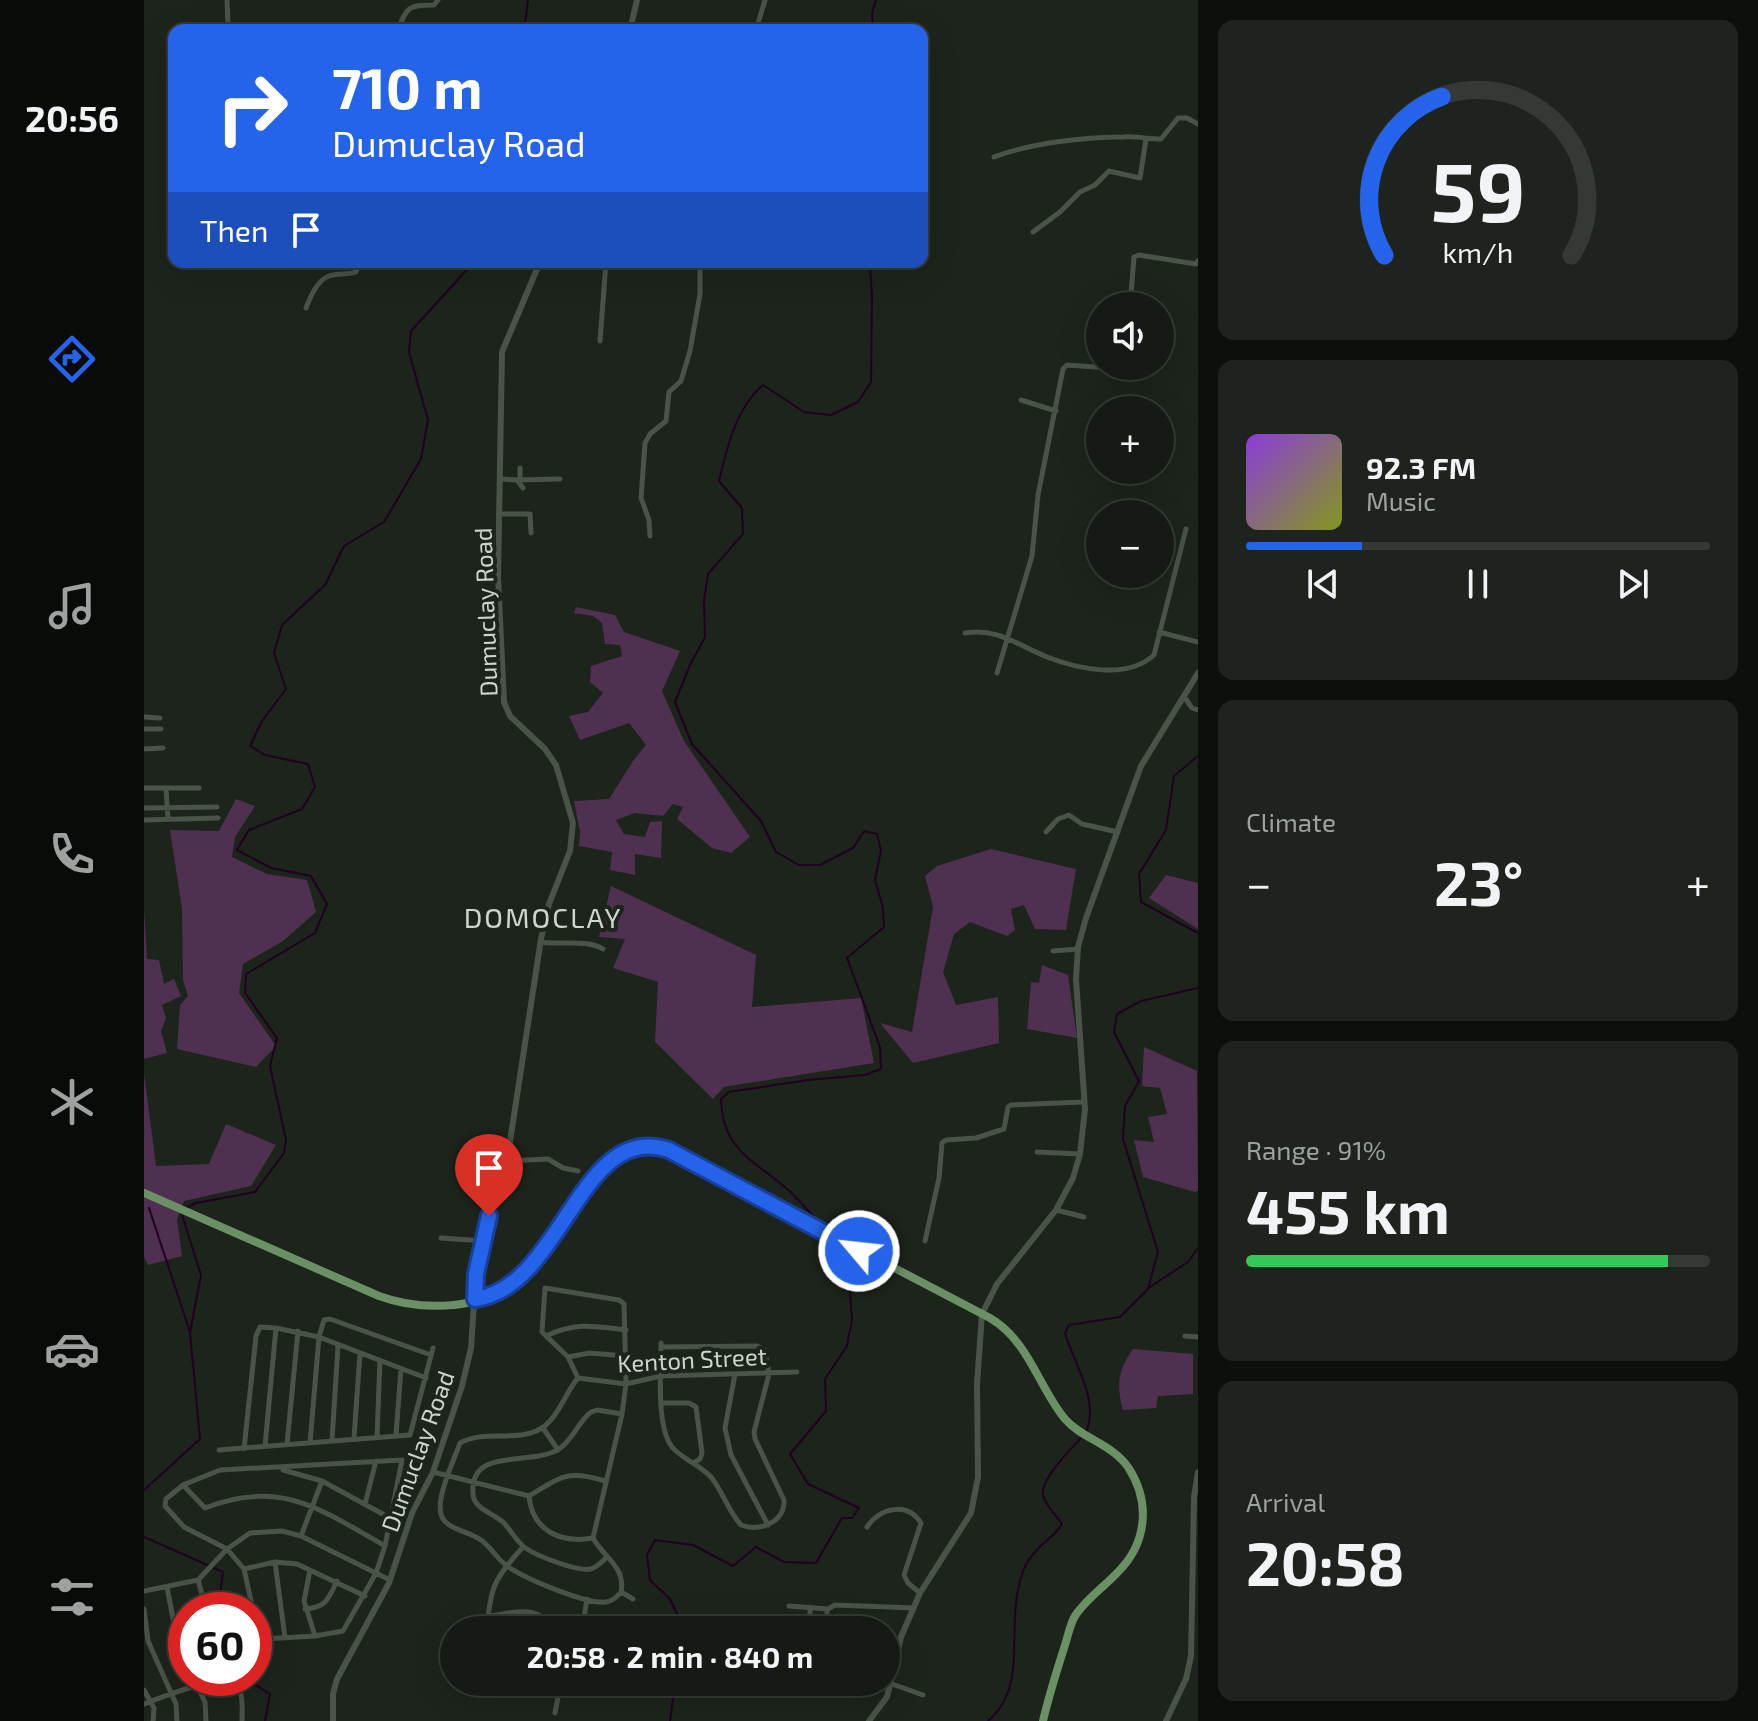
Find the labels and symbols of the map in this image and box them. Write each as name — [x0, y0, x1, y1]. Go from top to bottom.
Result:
street label: Dumuclay Road — [468, 527, 502, 697]
district label: DOMOCLAY — [464, 900, 622, 934]
pin — [455, 1134, 523, 1216]
position arrow — [817, 1209, 901, 1293]
street label: Kenton Street — [617, 1341, 767, 1377]
street label: Dumuclay Road — [374, 1367, 460, 1535]
speed limit sign: 60 — [168, 1592, 272, 1696]

